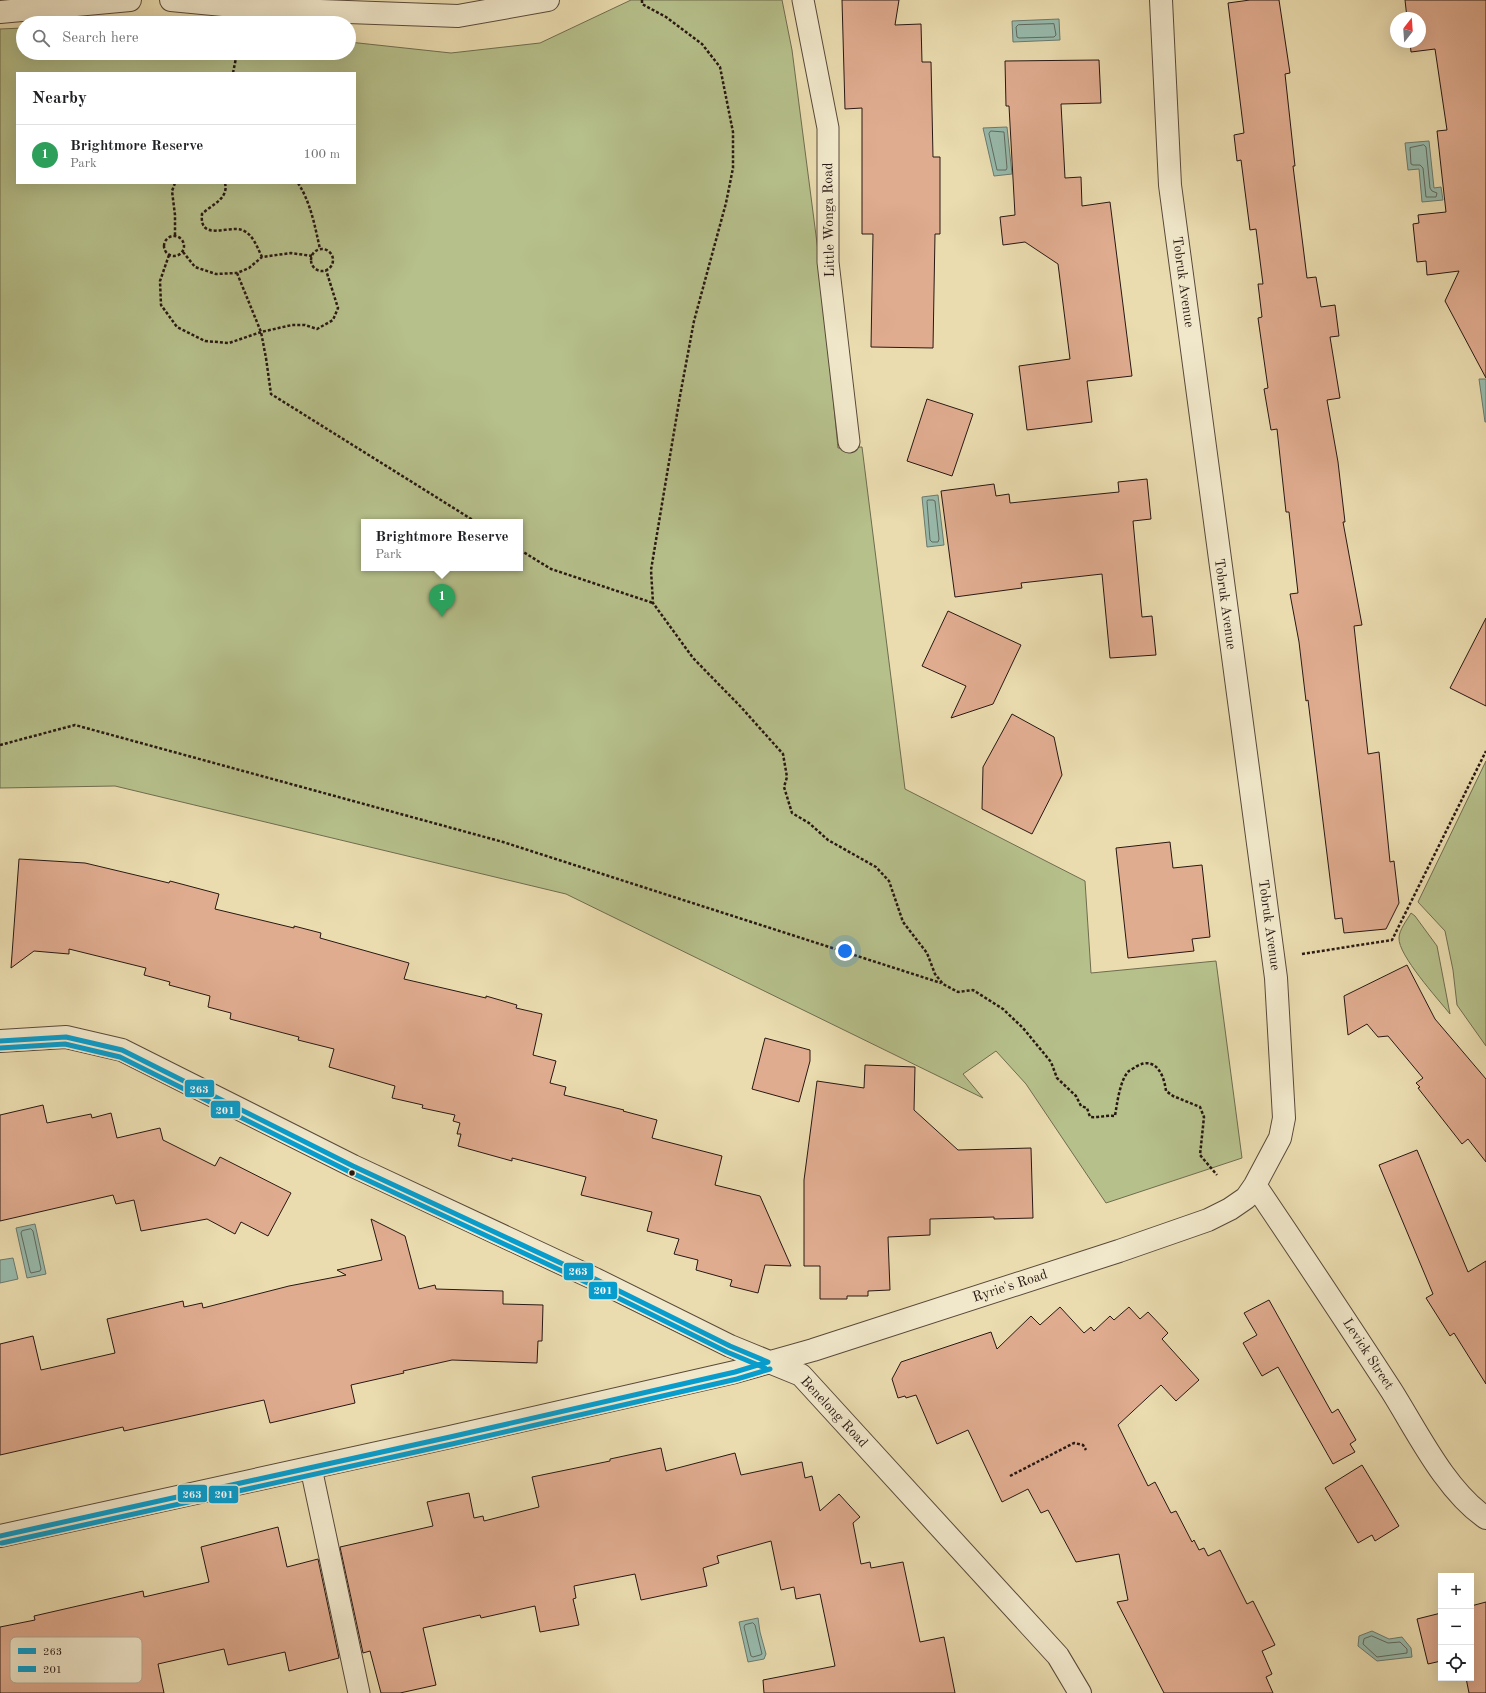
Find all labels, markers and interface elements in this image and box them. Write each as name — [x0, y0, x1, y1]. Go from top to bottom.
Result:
north arrow — [1390, 12, 1426, 48]
search box — [16, 16, 356, 60]
icon: search — [30, 27, 52, 49]
text: Search here — [62, 31, 139, 46]
text: Nearby — [32, 90, 87, 107]
text: Brightmore Reserve — [70, 139, 203, 154]
text: 1 — [41, 148, 49, 161]
text: 100 m — [303, 148, 340, 161]
text: Park — [70, 157, 97, 170]
street label: Little Wonga Road — [821, 162, 837, 278]
street label: Tobruk Avenue — [1170, 235, 1196, 329]
popup — [361, 519, 523, 571]
text: Brightmore Reserve — [375, 530, 509, 545]
text: Park — [375, 548, 402, 561]
street label: Tobruk Avenue — [1212, 557, 1238, 651]
pin: 1 — [429, 584, 455, 617]
street label: Tobruk Avenue — [1256, 878, 1282, 972]
your location — [835, 941, 855, 961]
line badge: 263 — [184, 1079, 215, 1098]
text: 263 — [189, 1085, 209, 1096]
line badge: 201 — [210, 1100, 241, 1119]
text: 201 — [215, 1106, 235, 1117]
unlabelled marker — [347, 1168, 357, 1178]
line badge: 263 — [563, 1262, 594, 1281]
text: 263 — [568, 1267, 588, 1278]
street label: Ryrie's Road — [971, 1267, 1049, 1305]
line badge: 201 — [588, 1281, 618, 1300]
text: 201 — [593, 1286, 613, 1297]
street label: Levick Street — [1340, 1316, 1396, 1392]
street label: Benelong Road — [798, 1374, 870, 1450]
line badge: 263 — [177, 1484, 208, 1503]
line badge: 201 — [208, 1485, 239, 1504]
text: 263 — [182, 1490, 202, 1501]
text: 201 — [214, 1490, 234, 1501]
map controls — [1438, 1573, 1474, 1681]
button: + — [1438, 1573, 1474, 1609]
button: − — [1438, 1609, 1474, 1645]
legend — [10, 1637, 142, 1683]
button: locate — [1438, 1645, 1474, 1681]
text: 263 — [43, 1647, 62, 1658]
text: 201 — [43, 1665, 62, 1676]

